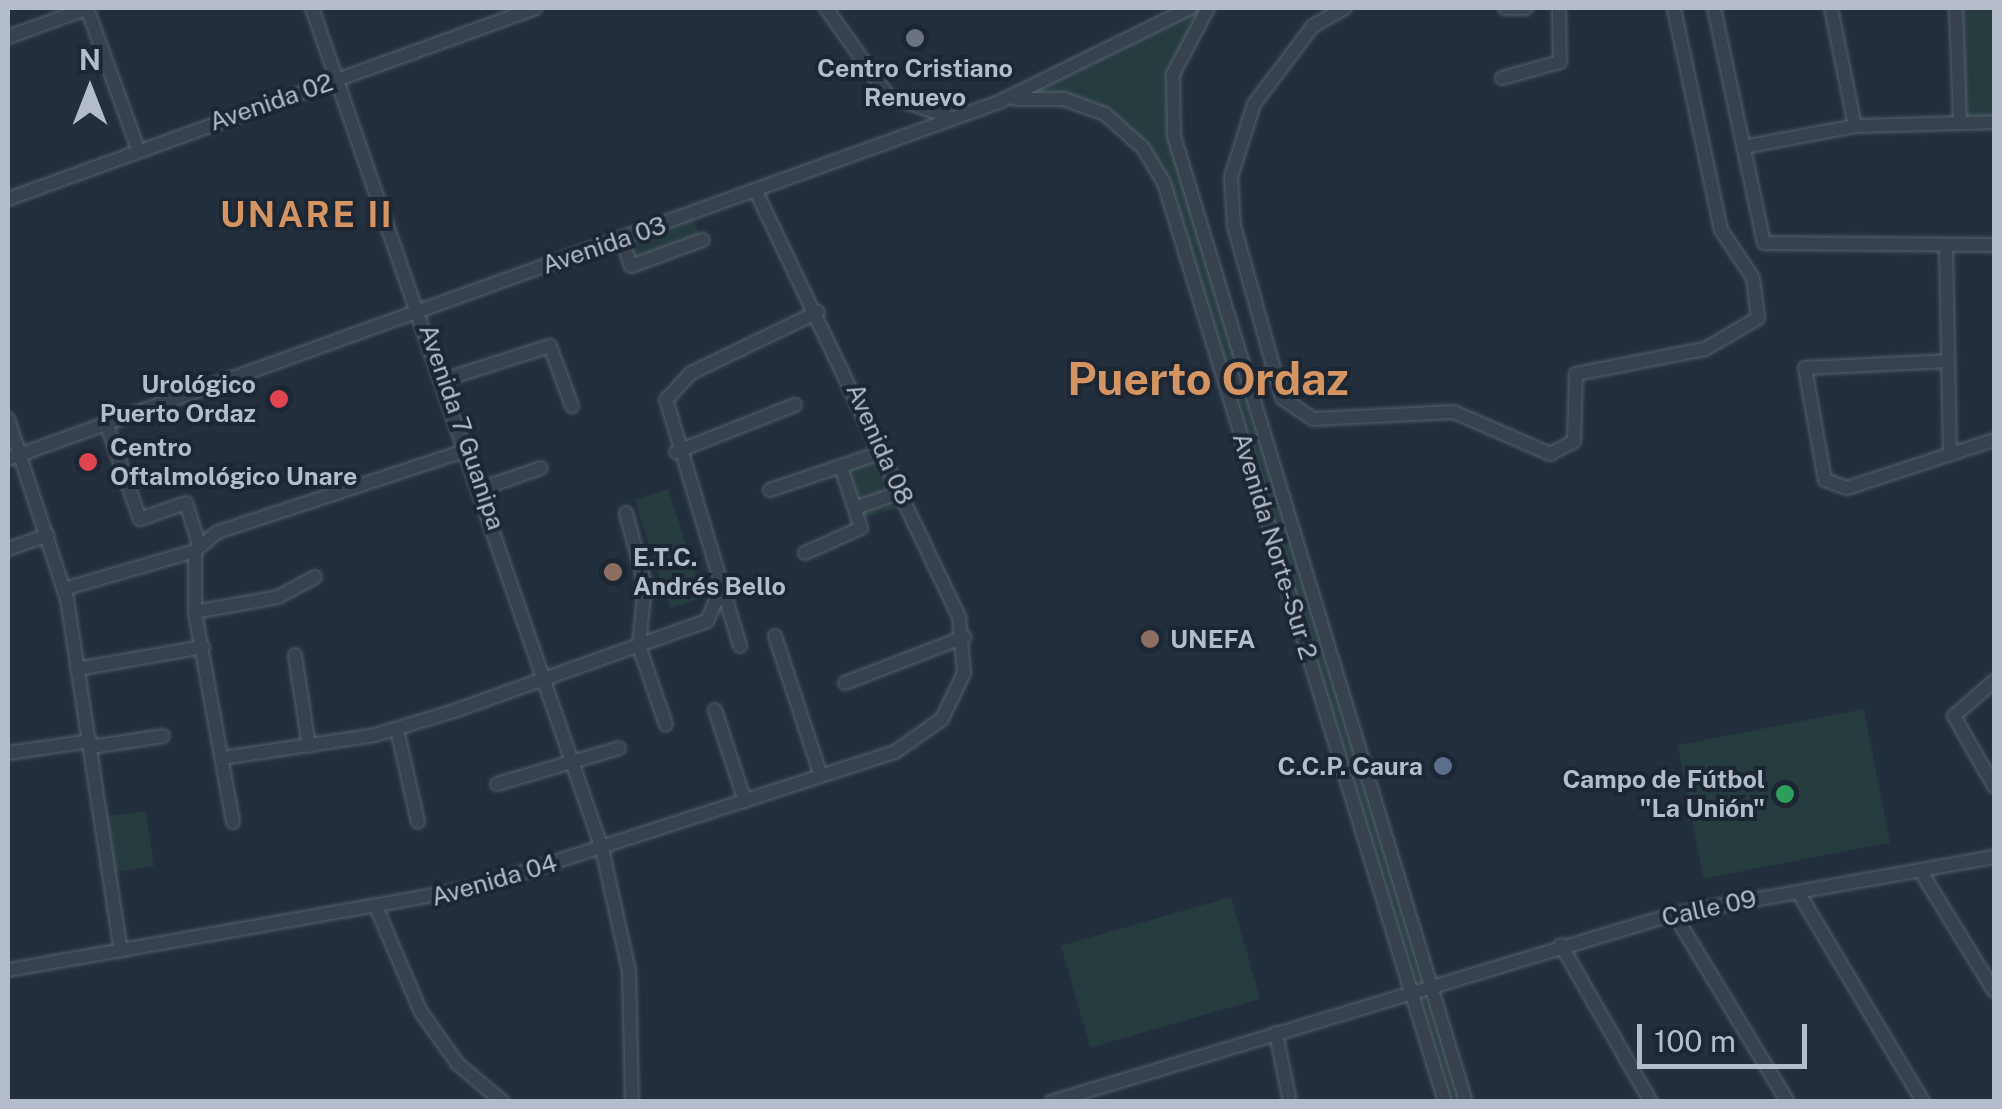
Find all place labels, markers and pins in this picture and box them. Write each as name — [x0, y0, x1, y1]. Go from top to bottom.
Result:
marker: Centro Cristiano Renuevo — [904, 27, 926, 49]
place label: Centro Cristiano Renuevo — [817, 54, 1013, 113]
place label: Urológico Puerto Ordaz — [100, 370, 256, 429]
marker: Urológico Puerto Ordaz — [266, 386, 292, 412]
place label: Centro Oftalmológico Unare — [110, 433, 357, 492]
marker: Centro Oftalmológico Unare — [75, 449, 101, 475]
place label: E.T.C. Andrés Bello — [633, 543, 786, 602]
marker: E.T.C. Andrés Bello — [602, 561, 624, 583]
place label: UNEFA — [1170, 624, 1255, 654]
marker: UNEFA — [1139, 628, 1161, 650]
place label: C.C.P. Caura — [1277, 751, 1423, 781]
marker: C.C.P. Caura — [1432, 755, 1454, 777]
place label: Campo de Fútbol "La Unión" — [1562, 765, 1765, 824]
marker: Campo de Fútbol "La Unión" — [1774, 783, 1796, 805]

